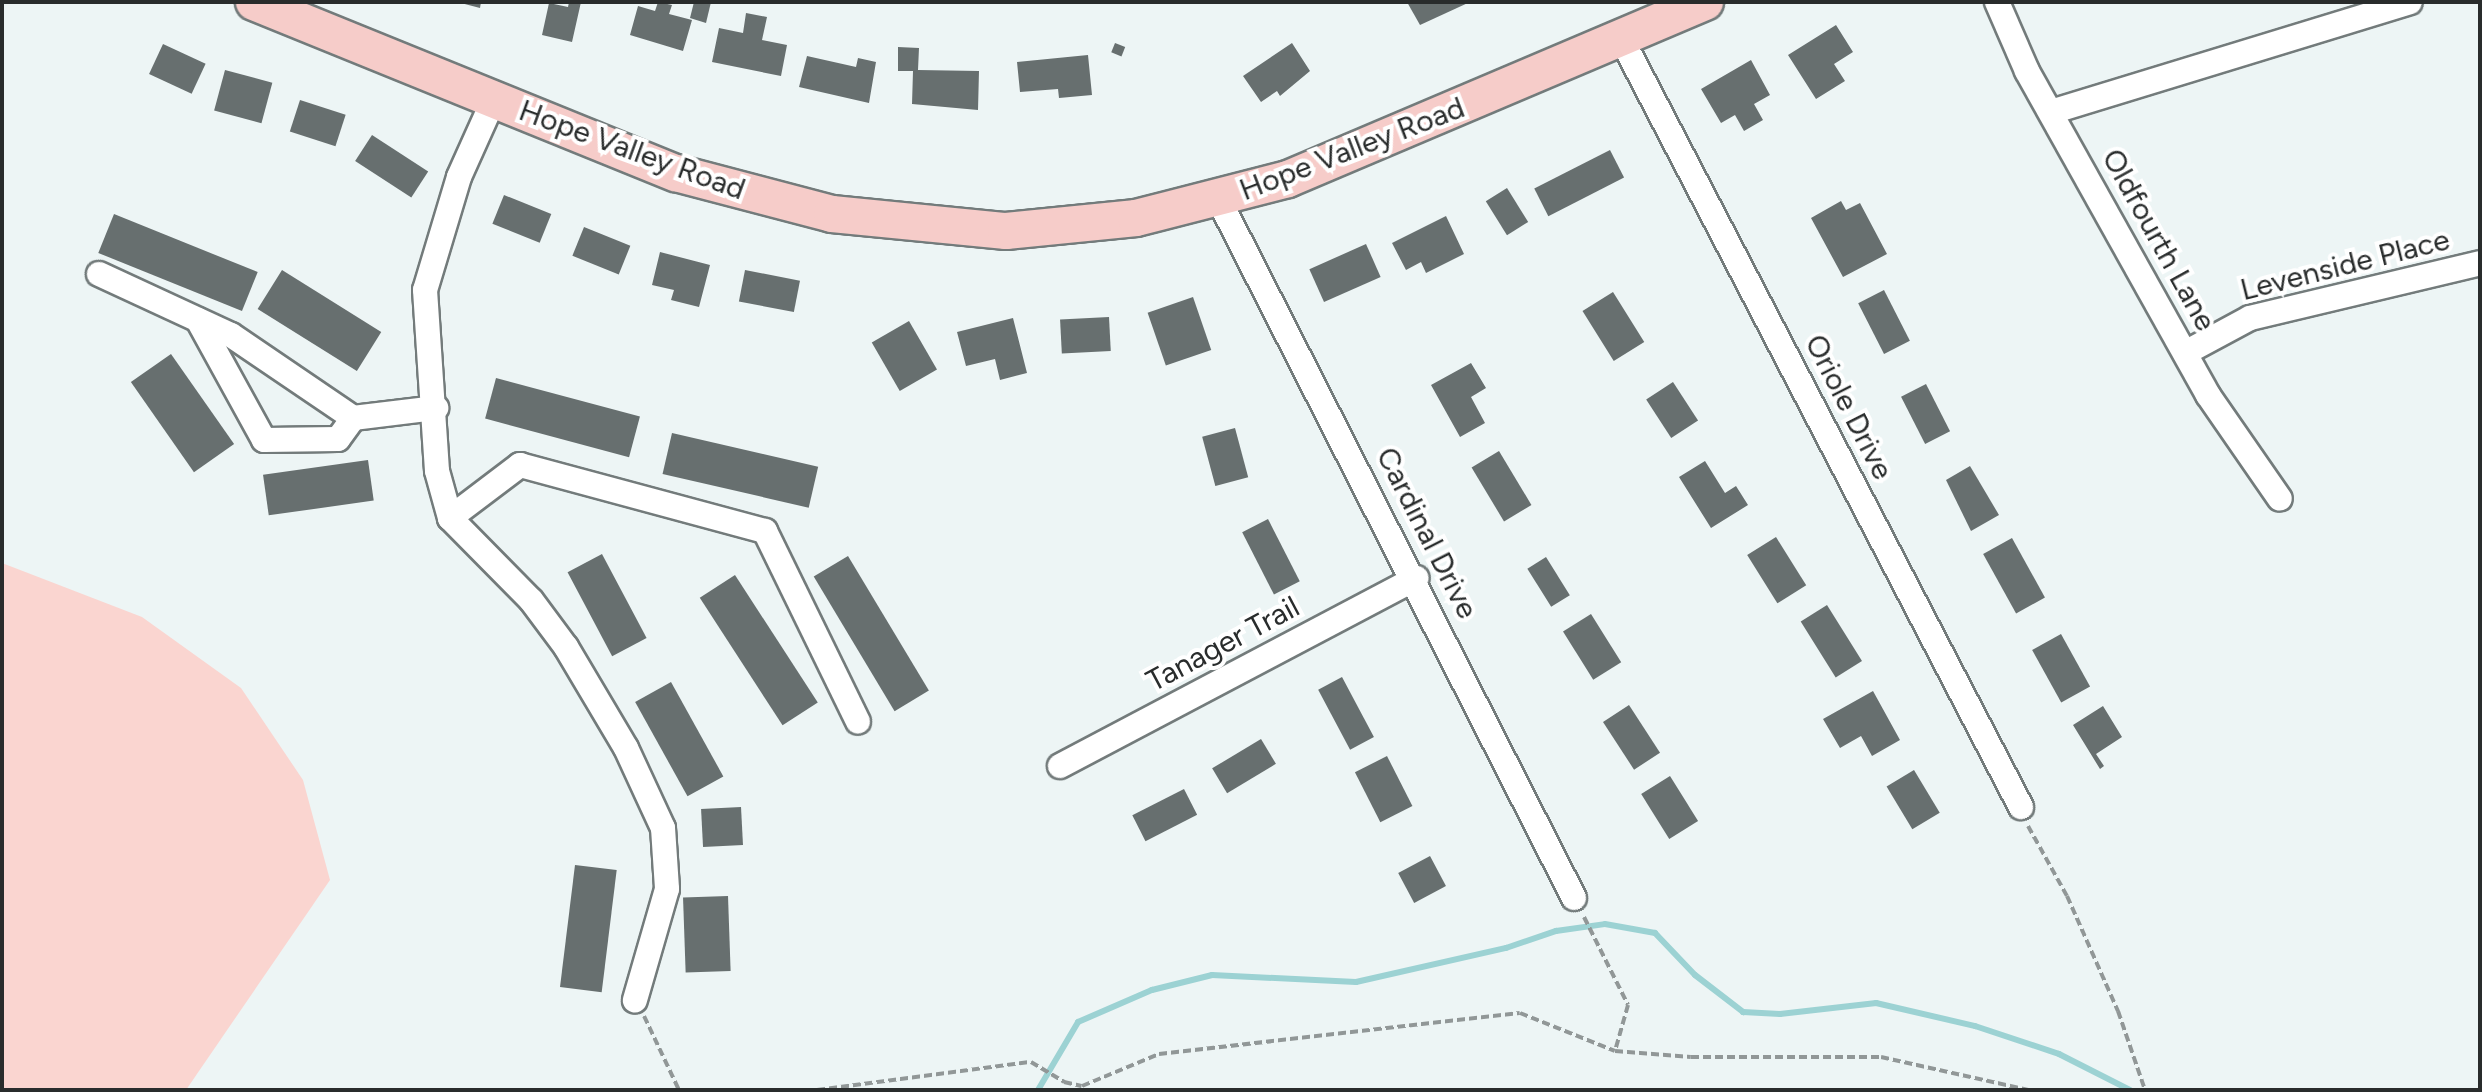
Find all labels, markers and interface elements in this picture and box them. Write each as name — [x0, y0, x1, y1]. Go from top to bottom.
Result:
street label: Hope Valley Road — [1235, 90, 1469, 208]
street label: Hope Valley Road — [514, 92, 750, 208]
street label: Oldfourth Lane — [2094, 143, 2224, 337]
street label: Levenside Place — [2237, 222, 2453, 308]
street label: Oriole Drive — [1797, 329, 1901, 485]
street label: Cardinal Drive — [1369, 442, 1485, 624]
street label: Tanager Trail — [1140, 589, 1306, 699]

